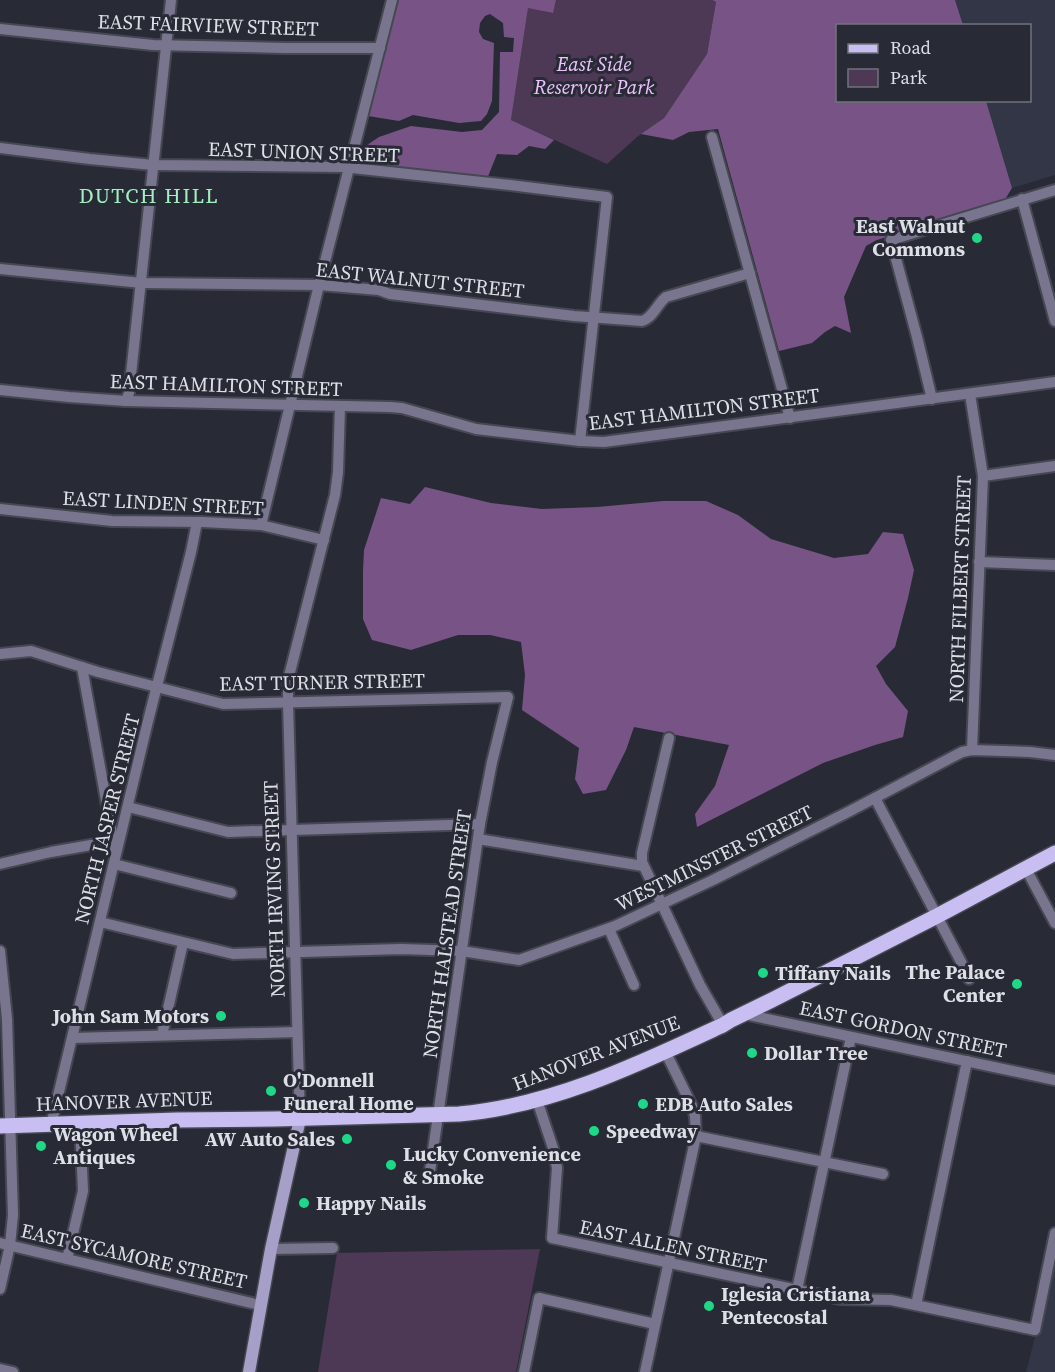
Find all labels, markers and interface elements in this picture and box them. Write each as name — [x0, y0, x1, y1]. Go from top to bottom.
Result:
street label: EAST FAIRVIEW STREET — [97, 7, 319, 43]
legend — [836, 24, 1031, 102]
text: Road — [890, 35, 931, 60]
park label: East Side Reservoir Park — [533, 50, 655, 101]
text: Park — [890, 65, 927, 90]
street label: EAST UNION STREET — [208, 135, 400, 169]
district label: DUTCH HILL — [79, 181, 219, 210]
place label: East Walnut Commons — [856, 212, 966, 263]
marker: East Walnut Commons — [970, 231, 984, 245]
street label: EAST WALNUT STREET — [314, 255, 526, 305]
street label: EAST HAMILTON STREET — [109, 367, 343, 403]
street label: EAST HAMILTON STREET — [587, 381, 821, 437]
street label: NORTH FILBERT STREET — [942, 475, 978, 703]
street label: EAST LINDEN STREET — [62, 484, 264, 522]
street label: EAST TURNER STREET — [219, 666, 425, 698]
street label: NORTH JASPER STREET — [67, 711, 147, 927]
street label: NORTH IRVING STREET — [256, 780, 292, 998]
street label: WESTMINSTER STREET — [611, 798, 817, 918]
street label: NORTH HALSTEAD STREET — [416, 808, 478, 1060]
place label: The Palace Center — [905, 958, 1006, 1009]
place label: Tiffany Nails — [775, 959, 891, 987]
marker: Tiffany Nails — [756, 966, 770, 980]
marker: The Palace Center — [1010, 977, 1024, 991]
street label: EAST GORDON STREET — [797, 993, 1009, 1065]
place label: John Sam Motors — [50, 1002, 209, 1030]
street label: HANOVER AVENUE — [508, 1008, 684, 1098]
marker: John Sam Motors — [214, 1009, 228, 1023]
place label: Dollar Tree — [764, 1039, 868, 1067]
marker: Dollar Tree — [745, 1046, 759, 1060]
place label: O'Donnell Funeral Home — [283, 1066, 414, 1117]
street label: HANOVER AVENUE — [35, 1084, 213, 1118]
marker: O'Donnell Funeral Home — [264, 1084, 278, 1098]
place label: EDB Auto Sales — [655, 1090, 793, 1118]
marker: EDB Auto Sales — [636, 1097, 650, 1111]
place label: Speedway — [606, 1117, 698, 1145]
place label: Wagon Wheel Antiques — [53, 1120, 178, 1171]
marker: Speedway — [587, 1124, 601, 1138]
place label: AW Auto Sales — [205, 1125, 335, 1153]
marker: AW Auto Sales — [340, 1132, 354, 1146]
marker: Wagon Wheel Antiques — [34, 1139, 48, 1153]
place label: Lucky Convenience & Smoke — [403, 1140, 581, 1191]
marker: Lucky Convenience & Smoke — [384, 1158, 398, 1172]
place label: Happy Nails — [316, 1189, 426, 1217]
marker: Happy Nails — [297, 1196, 311, 1210]
street label: EAST ALLEN STREET — [577, 1212, 769, 1280]
street label: EAST SYCAMORE STREET — [18, 1216, 250, 1296]
place label: Iglesia Cristiana Pentecostal — [721, 1280, 871, 1331]
marker: Iglesia Cristiana Pentecostal — [702, 1299, 716, 1313]

